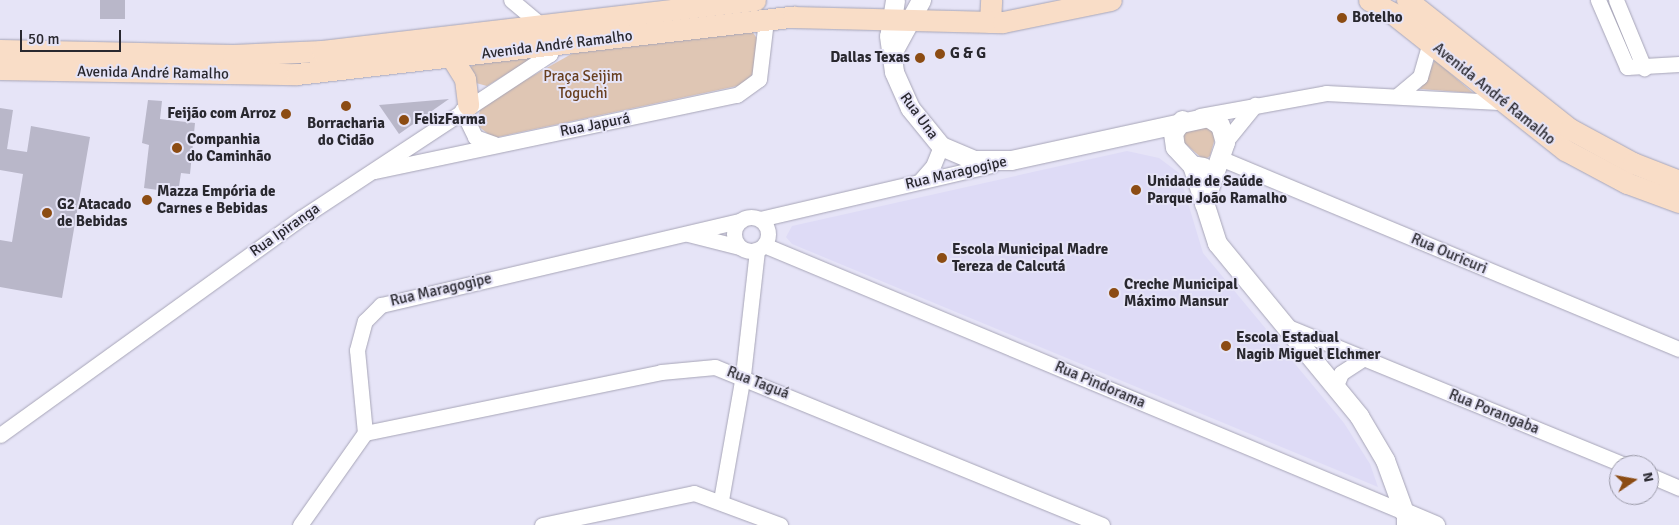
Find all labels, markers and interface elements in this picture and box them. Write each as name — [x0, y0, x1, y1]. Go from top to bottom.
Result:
place label: Botelho — [1352, 9, 1403, 27]
marker: Botelho — [1336, 12, 1348, 24]
scale bar — [22, 20, 124, 52]
street label: Avenida André Ramalho — [480, 27, 634, 63]
text: 50 m — [28, 30, 59, 48]
street label: Avenida André Ramalho — [1429, 39, 1559, 149]
place label: G & G — [950, 45, 986, 63]
marker: G & G — [934, 48, 946, 60]
place label: Dallas Texas — [830, 49, 910, 67]
marker: Dallas Texas — [914, 52, 926, 64]
street label: Avenida André Ramalho — [77, 63, 229, 83]
park label: Praça Seijim Toguchi — [543, 67, 623, 102]
street label: Rua Una — [896, 89, 942, 143]
marker: Borracharia do Cidão — [340, 100, 352, 112]
place label: Feijão com Arroz — [167, 105, 276, 123]
marker: Feijão com Arroz — [280, 108, 292, 120]
street label: Rua Japurá — [558, 109, 632, 141]
place label: FelizFarma — [414, 111, 486, 129]
place label: Borracharia do Cidão — [307, 114, 385, 149]
marker: FelizFarma — [398, 114, 410, 126]
place label: Companhia do Caminhão — [187, 130, 271, 165]
marker: Companhia do Caminhão — [171, 142, 183, 154]
street label: Rua Maragogipe — [904, 153, 1008, 193]
place label: Unidade de Saúde Parque João Ramalho — [1147, 172, 1287, 207]
place label: Mazza Empória de Carnes e Bebidas — [157, 182, 276, 217]
marker: Unidade de Saúde Parque João Ramalho — [1129, 183, 1143, 197]
marker: Mazza Empória de Carnes e Bebidas — [141, 194, 153, 206]
place label: G2 Atacado de Bebidas — [57, 195, 131, 230]
street label: Rua Ipiranga — [247, 199, 323, 261]
marker: G2 Atacado de Bebidas — [41, 207, 53, 219]
street label: Rua Ouricuri — [1408, 230, 1490, 278]
place label: Escola Municipal Madre Tereza de Calcutá — [952, 240, 1108, 275]
marker: Escola Municipal Madre Tereza de Calcutá — [936, 252, 948, 264]
street label: Rua Maragogipe — [389, 270, 493, 310]
place label: Creche Municipal Máximo Mansur — [1124, 275, 1238, 310]
marker: Creche Municipal Máximo Mansur — [1108, 287, 1120, 299]
place label: Escola Estadual Nagib Miguel Elchmer — [1236, 328, 1380, 363]
marker: Escola Estadual Nagib Miguel Elchmer — [1220, 340, 1232, 352]
street label: Rua Pindorama — [1052, 358, 1148, 412]
street label: Rua Taguá — [724, 363, 792, 403]
street label: Rua Porangaba — [1446, 386, 1542, 438]
north arrow — [1609, 455, 1659, 505]
text: N — [1639, 470, 1658, 484]

